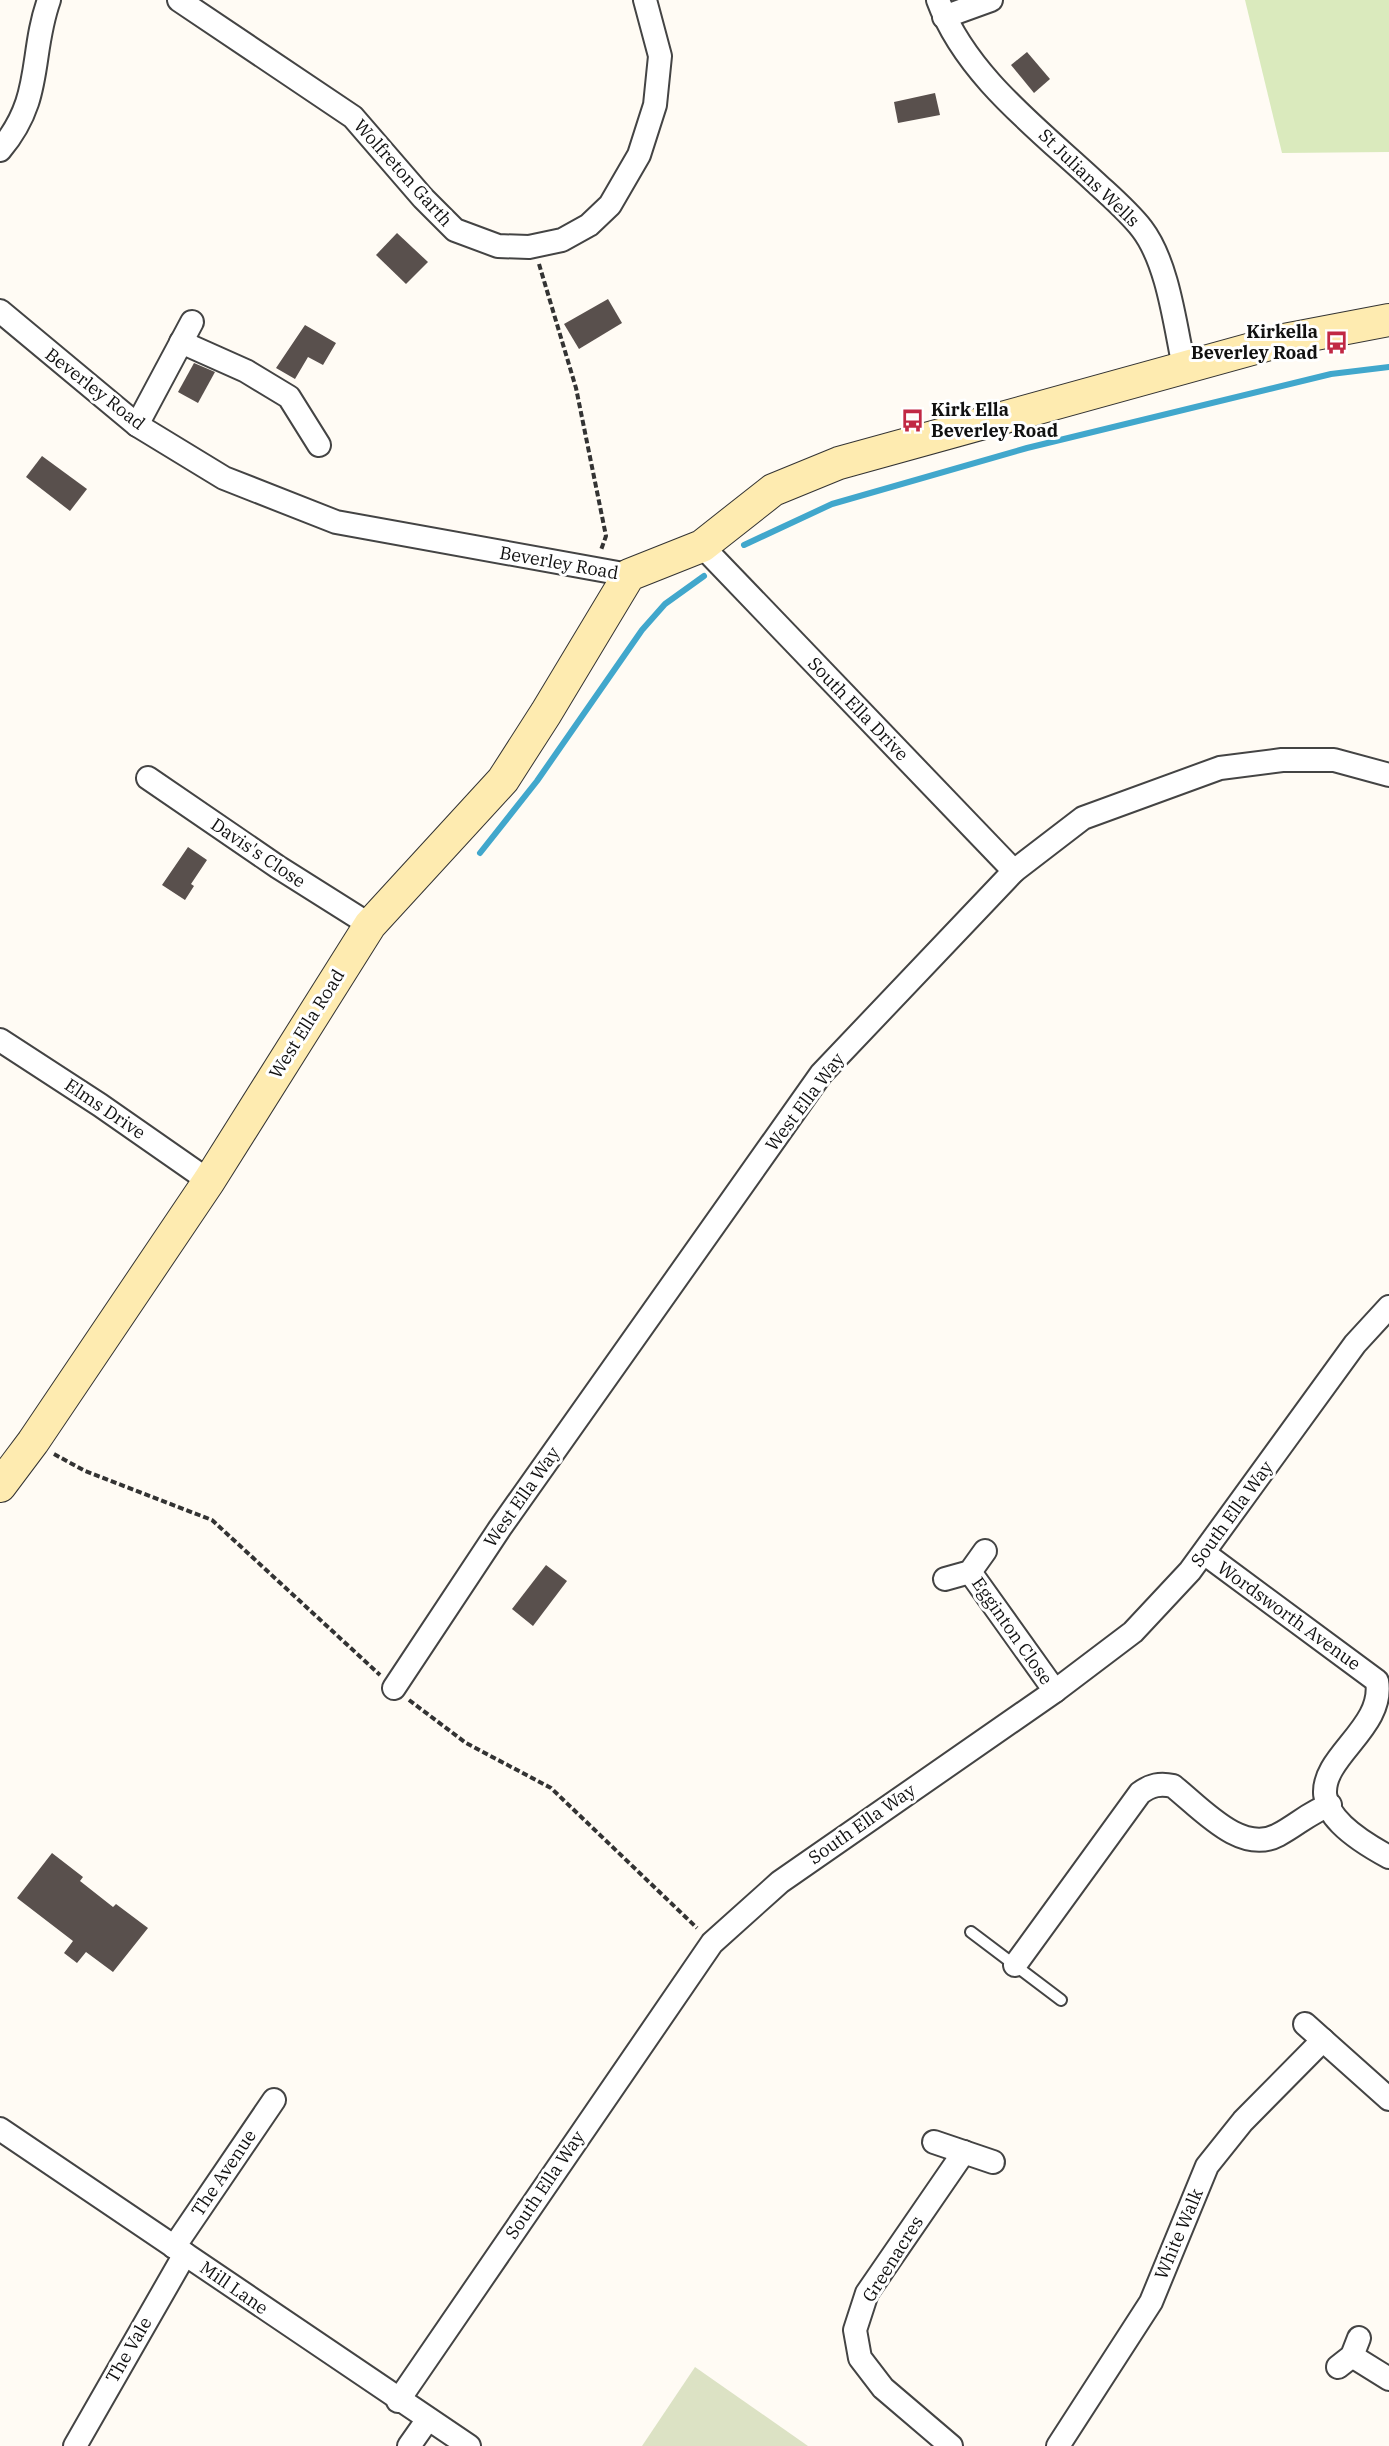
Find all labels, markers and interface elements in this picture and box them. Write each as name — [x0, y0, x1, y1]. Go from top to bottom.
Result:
street label: Wolfreton Garth — [349, 114, 458, 231]
street label: St Julians Wells — [1034, 124, 1145, 232]
place label: Kirkella Beverley Road — [1191, 320, 1318, 364]
bus stop icon: Kirkella Beverley Road — [1323, 329, 1349, 355]
street label: Beverley Road — [41, 342, 150, 435]
place label: Kirk Ella Beverley Road — [931, 398, 1058, 442]
bus stop icon: Kirk Ella Beverley Road — [900, 407, 926, 433]
street label: Beverley Road — [498, 541, 620, 584]
street label: South Ella Drive — [803, 652, 914, 765]
street label: Davis's Close — [207, 813, 310, 893]
street label: West Ella Road — [264, 965, 349, 1083]
street label: West Ella Way — [760, 1048, 849, 1156]
street label: Elms Drive — [61, 1073, 150, 1144]
street label: West Ella Way — [478, 1442, 565, 1551]
street label: South Ella Way — [1185, 1456, 1278, 1571]
street label: Wordsworth Avenue — [1213, 1556, 1365, 1675]
street label: Egginton Close — [967, 1573, 1058, 1689]
street label: South Ella Way — [804, 1778, 920, 1869]
street label: The Avenue — [186, 2125, 261, 2221]
street label: South Ella Way — [500, 2126, 589, 2243]
street label: White Walk — [1149, 2184, 1208, 2283]
street label: Greenacres — [857, 2211, 928, 2306]
street label: Mill Lane — [196, 2256, 273, 2319]
street label: The Vale — [100, 2313, 157, 2387]

